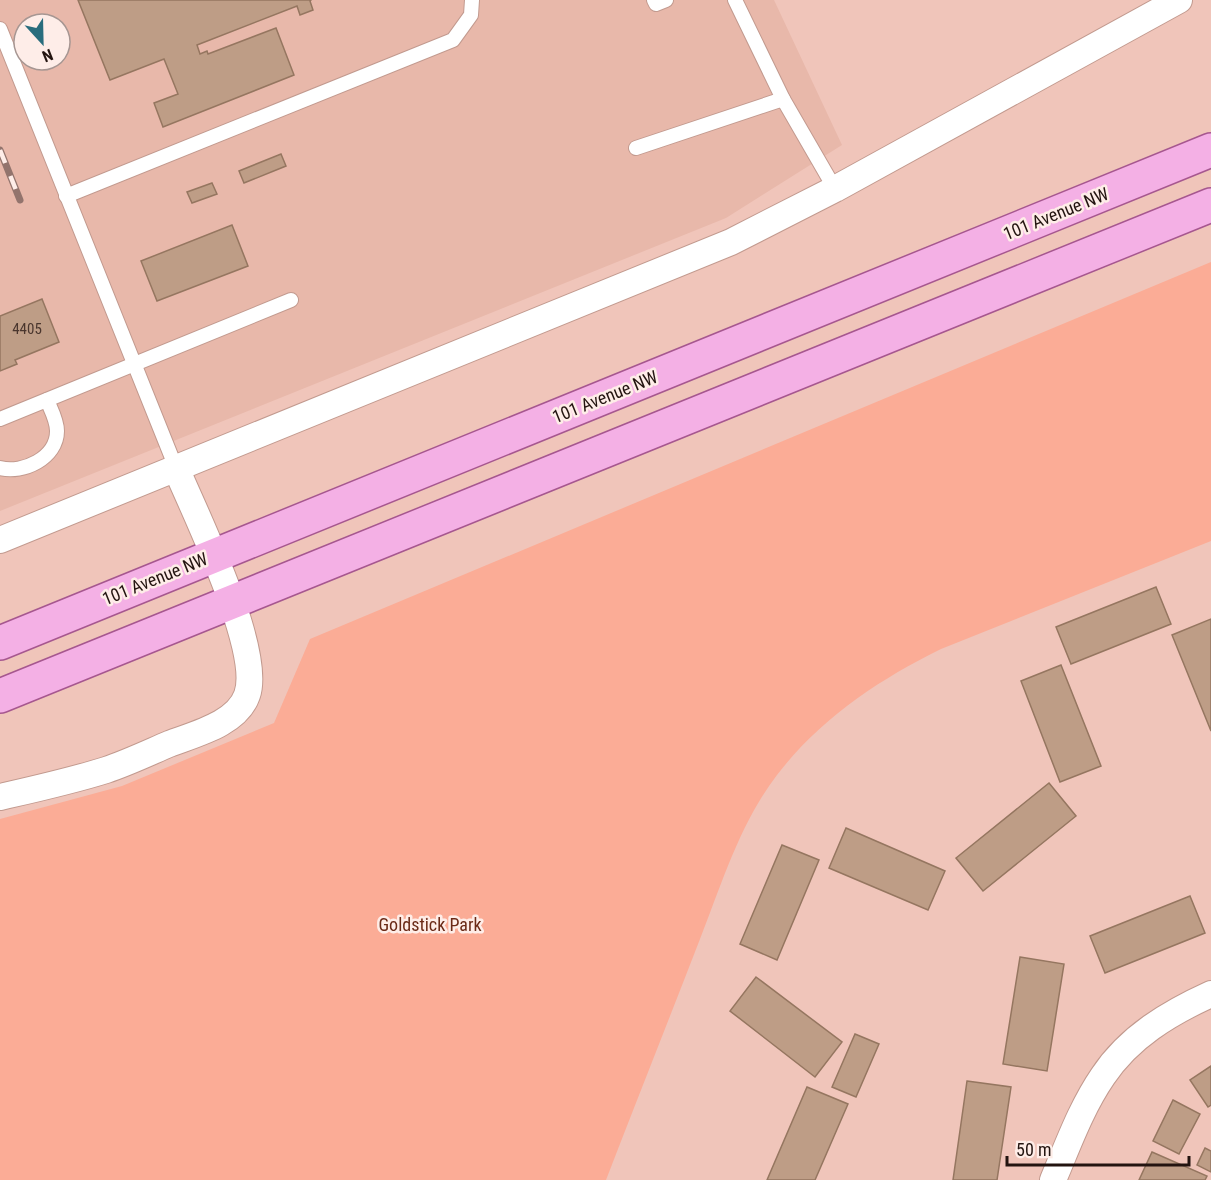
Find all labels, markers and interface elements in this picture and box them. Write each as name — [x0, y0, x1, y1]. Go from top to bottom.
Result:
north arrow — [12, 12, 72, 72]
text: N — [39, 45, 56, 66]
street label: 101 Avenue NW — [1000, 183, 1112, 244]
house number: 4405 — [12, 320, 42, 338]
street label: 101 Avenue NW — [549, 366, 661, 427]
street label: 101 Avenue NW — [99, 548, 211, 609]
park label: Goldstick Park — [378, 914, 482, 935]
scale bar — [1007, 1129, 1188, 1167]
text: 50 m — [1016, 1139, 1051, 1160]

